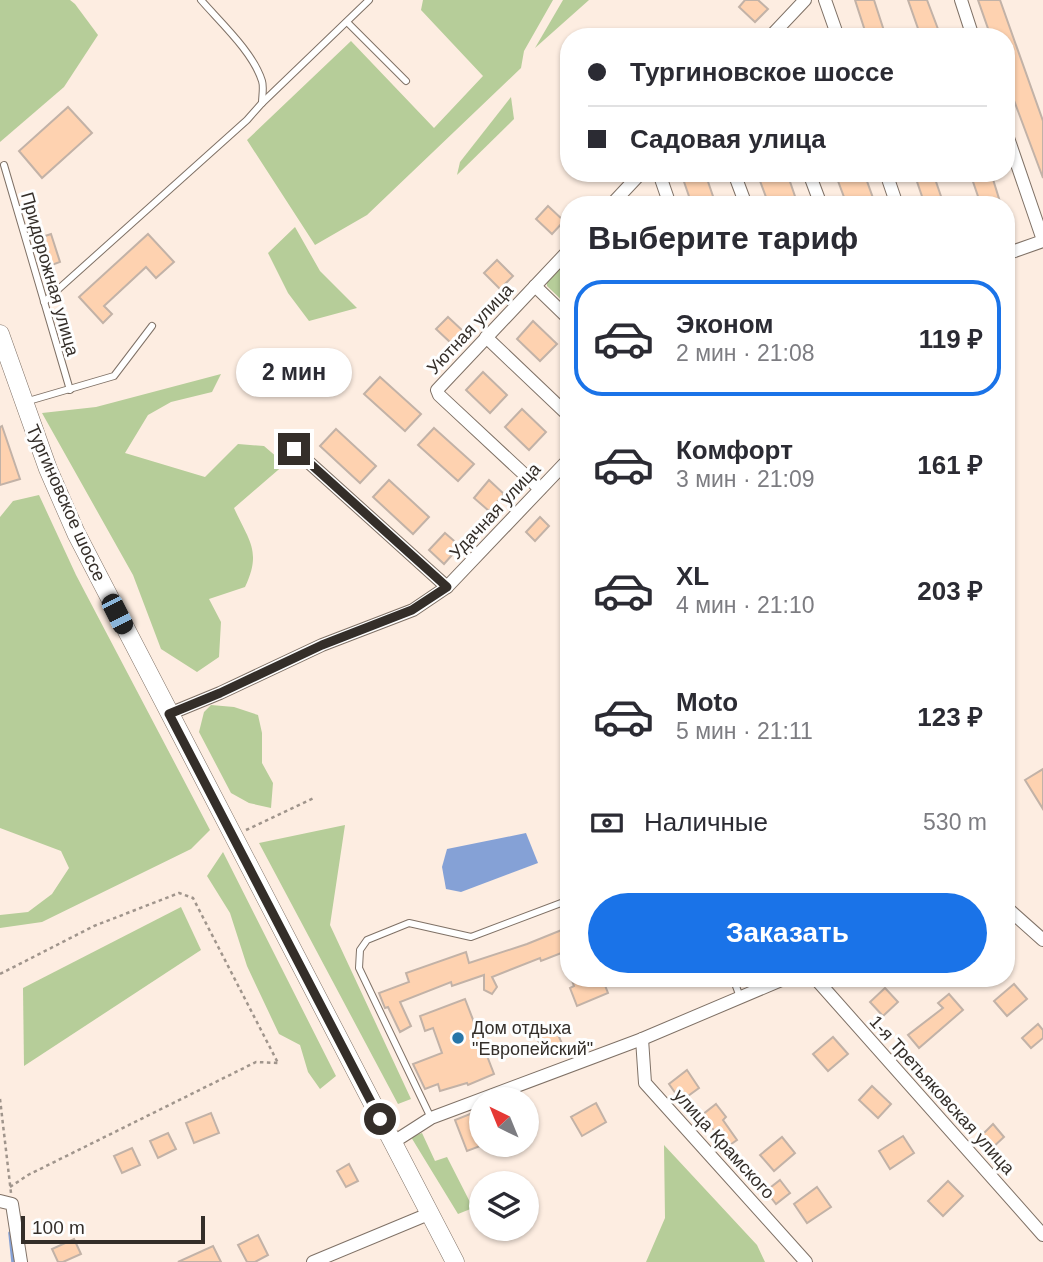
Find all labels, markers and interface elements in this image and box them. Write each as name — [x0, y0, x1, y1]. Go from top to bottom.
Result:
text: Тургиновское шоссе — [630, 57, 894, 87]
text: Садовая улица — [630, 124, 826, 154]
street label: Придорожная улица — [17, 190, 83, 359]
text: Выберите тариф — [588, 220, 858, 256]
street label: Уютная улица — [423, 279, 518, 378]
icon: car — [592, 307, 655, 370]
text: Эконом — [676, 309, 774, 339]
text: 119 ₽ — [919, 324, 983, 354]
text: 2 мин · 21:08 — [676, 340, 815, 366]
callout: 2 мин — [236, 348, 352, 396]
text: 2 мин — [262, 359, 326, 385]
street label: Тургиновское шоссе — [22, 422, 110, 584]
route end — [278, 433, 310, 465]
icon: car — [592, 433, 655, 496]
text: Комфорт — [676, 435, 793, 465]
text: 161 ₽ — [917, 450, 983, 480]
street label: Удачная улица — [445, 458, 545, 563]
text: 3 мин · 21:09 — [676, 466, 815, 492]
icon: car — [592, 559, 655, 622]
text: XL — [676, 561, 709, 591]
text: 203 ₽ — [917, 576, 983, 606]
car — [99, 591, 136, 637]
text: 4 мин · 21:10 — [676, 592, 815, 618]
icon: car — [592, 685, 655, 748]
text: Moto — [676, 687, 738, 717]
text: 123 ₽ — [917, 702, 983, 732]
text: 5 мин · 21:11 — [676, 718, 813, 744]
icon: cash — [588, 804, 626, 842]
text: Наличные — [644, 807, 768, 837]
text: 530 m — [923, 809, 987, 835]
button: Заказать — [588, 893, 987, 973]
street label: 1-я Третьяковская улица — [865, 1012, 1019, 1179]
place label: Дом отдыха "Европейский" — [472, 1018, 593, 1059]
marker: Дом отдыха "Европейский" — [450, 1030, 466, 1046]
street label: улица Крамского — [670, 1085, 778, 1203]
north arrow — [469, 1087, 539, 1157]
map controls — [469, 1087, 539, 1241]
route start — [364, 1103, 396, 1135]
button: layers — [469, 1171, 539, 1241]
scale bar — [21, 1213, 205, 1245]
text: 100 m — [32, 1217, 85, 1238]

